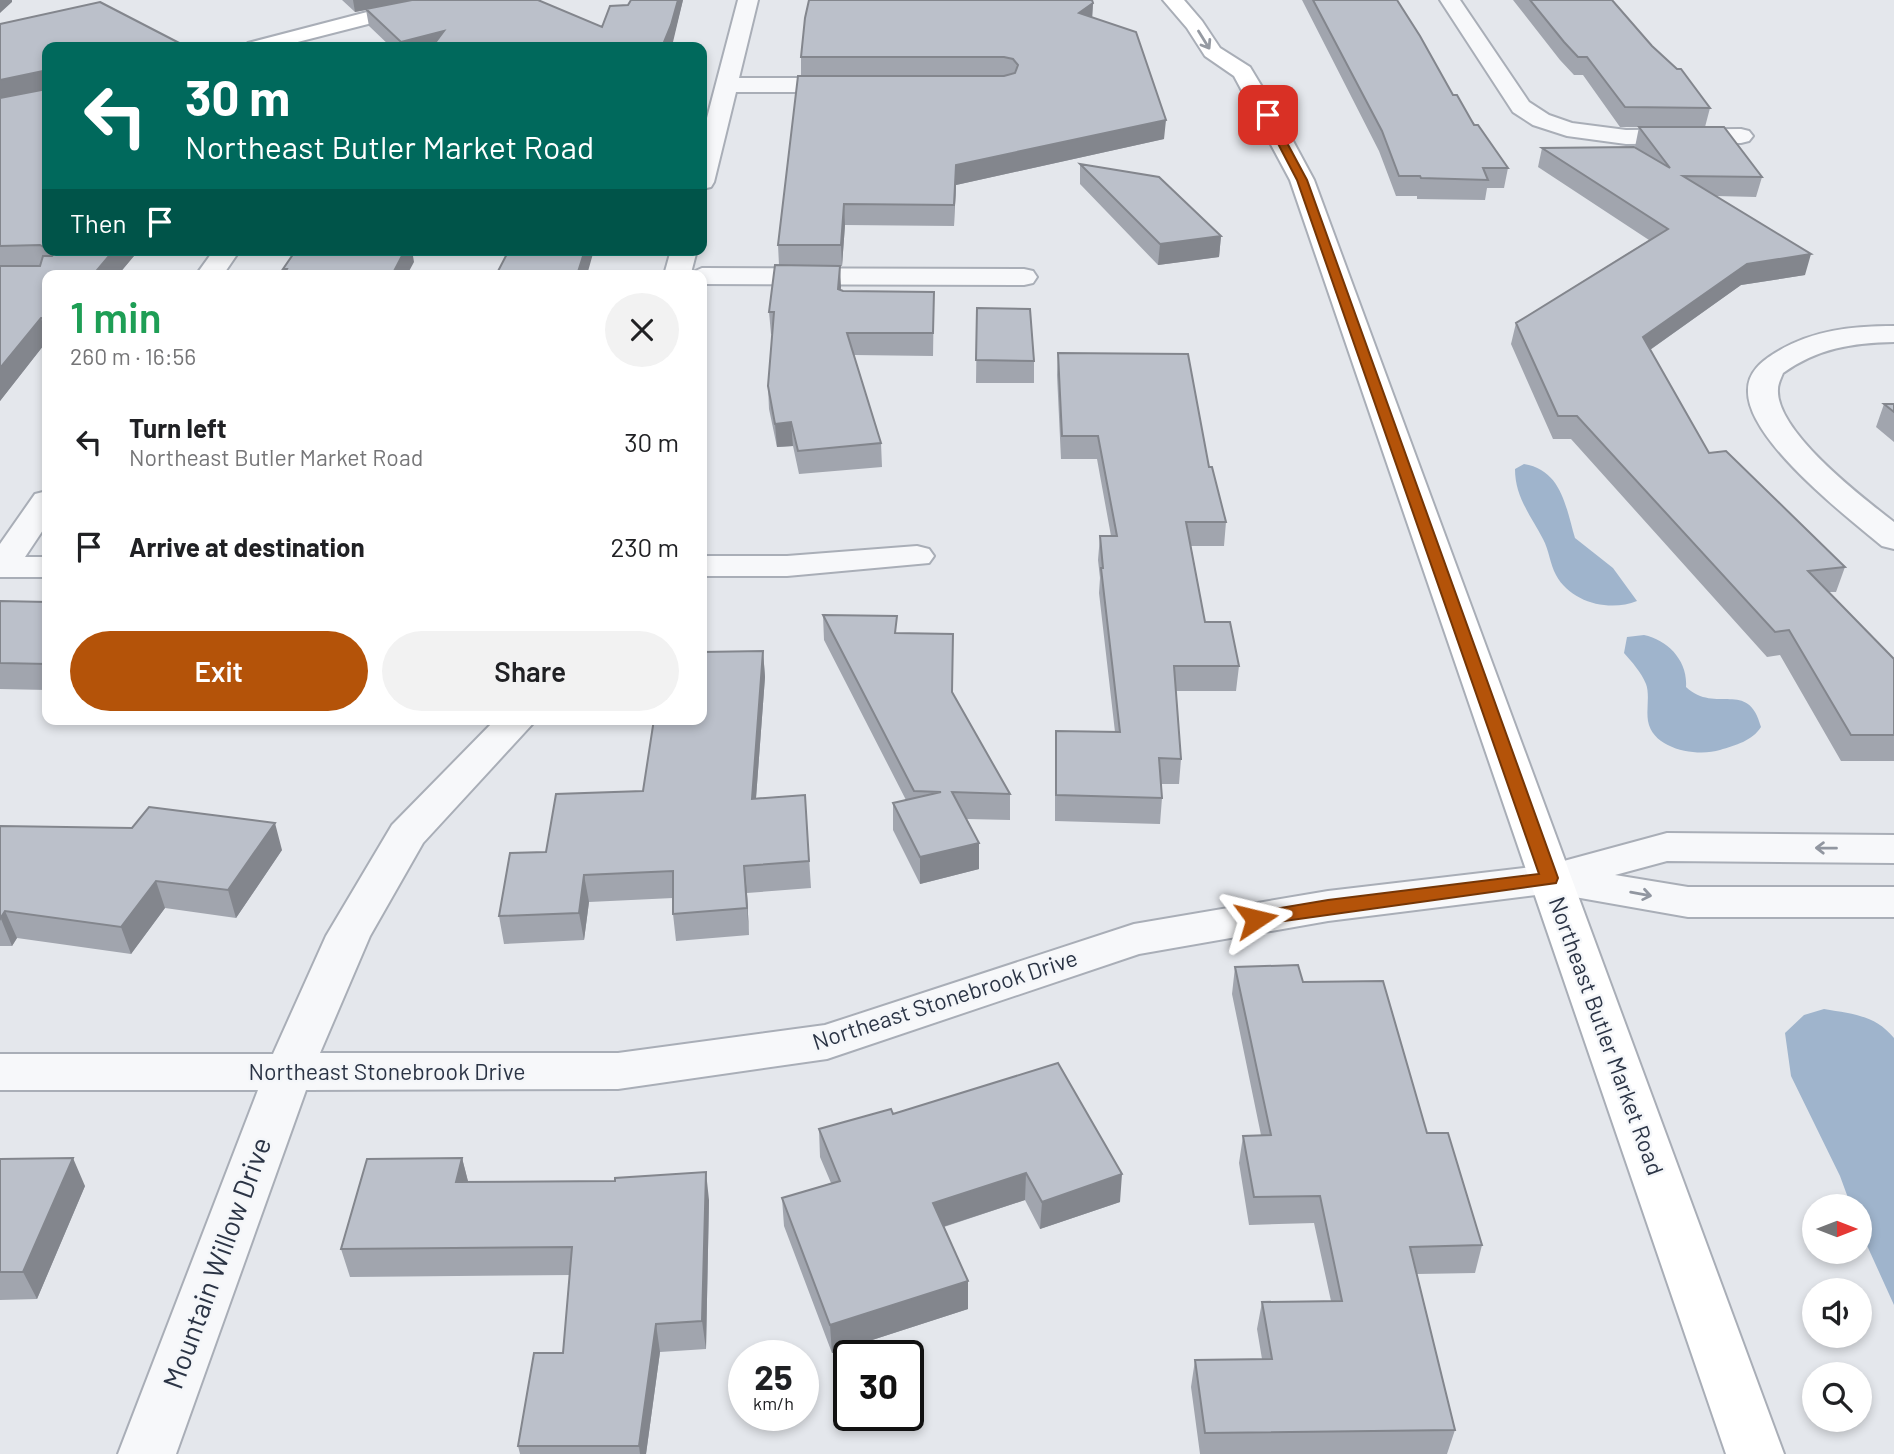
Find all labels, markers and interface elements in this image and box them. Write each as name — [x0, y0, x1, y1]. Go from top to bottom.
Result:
one-way arrow — [1198, 29, 1212, 49]
text: 30 m — [185, 67, 290, 126]
icon: left — [70, 70, 161, 161]
pin — [1238, 85, 1298, 145]
icon: arrive — [1249, 96, 1287, 134]
text: Northeast Butler Market Road — [185, 127, 594, 165]
icon: arrive — [141, 203, 179, 241]
text: Then — [70, 207, 127, 238]
text: 1 min — [70, 291, 162, 341]
button: close — [605, 293, 679, 367]
text: 260 m · 16:56 — [70, 342, 196, 370]
text: Turn left — [129, 412, 227, 443]
icon: left — [70, 423, 108, 461]
text: 30 m — [624, 426, 679, 457]
text: Northeast Butler Market Road — [129, 443, 423, 471]
icon: arrive — [70, 528, 108, 566]
text: Arrive at destination — [129, 531, 365, 562]
text: 230 m — [610, 531, 679, 562]
button: Exit — [70, 631, 368, 711]
button: Share — [382, 631, 679, 711]
one-way arrow — [1815, 842, 1838, 855]
position arrow — [1219, 882, 1293, 956]
one-way arrow — [1629, 888, 1652, 901]
street label: Northeast Butler Market Road — [1543, 893, 1670, 1179]
street label: Northeast Stonebrook Drive — [809, 943, 1081, 1055]
street label: Northeast Stonebrook Drive — [248, 1057, 526, 1085]
street label: Mountain Willow Drive — [155, 1132, 277, 1393]
north arrow — [1802, 1194, 1872, 1264]
map controls — [1802, 1194, 1872, 1432]
button: sound — [1802, 1278, 1872, 1348]
speed limit sign: 30 — [833, 1340, 924, 1431]
text: 25 — [754, 1355, 793, 1397]
button: search — [1802, 1362, 1872, 1432]
text: km/h — [753, 1392, 794, 1414]

